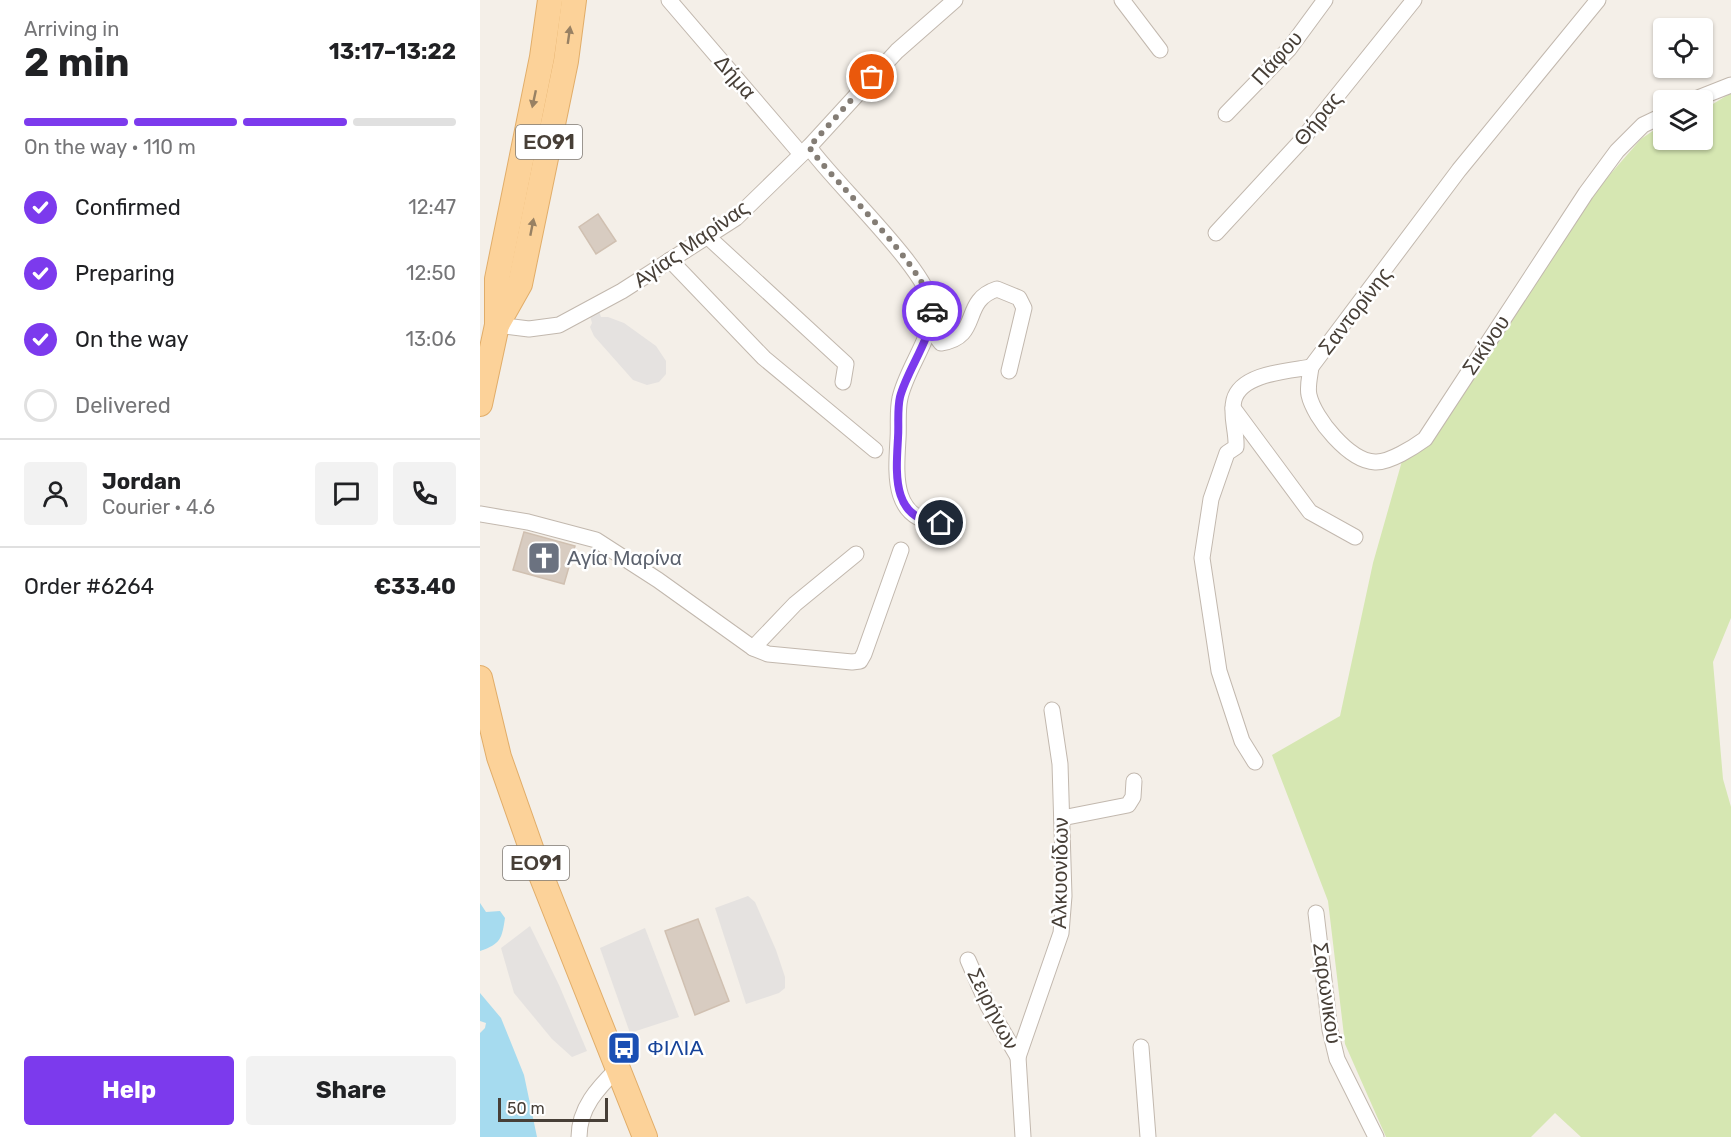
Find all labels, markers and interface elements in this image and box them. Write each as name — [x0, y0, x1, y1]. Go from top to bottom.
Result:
text: Arriving in — [24, 17, 119, 41]
map controls — [1653, 18, 1713, 150]
button: locate — [1653, 18, 1713, 78]
street label: Πάφου — [1246, 25, 1307, 90]
one-way arrow — [565, 26, 574, 45]
text: 13:17–13:22 — [329, 38, 456, 65]
text: 2 min — [24, 40, 130, 86]
street label: Δήμα — [710, 50, 761, 104]
pin — [846, 51, 897, 102]
icon: bag — [855, 60, 888, 93]
street label: Θήρας — [1288, 87, 1347, 151]
one-way arrow — [529, 90, 538, 109]
button: layers — [1653, 90, 1713, 150]
road number: ΕΟ91 — [516, 125, 582, 159]
text: On the way · 110 m — [24, 135, 196, 159]
icon: check — [24, 191, 57, 224]
text: Confirmed — [75, 194, 181, 221]
text: 12:47 — [408, 195, 456, 219]
street label: Αγίας Μαρίνας — [628, 195, 753, 293]
one-way arrow — [528, 217, 537, 236]
icon: check — [24, 257, 57, 290]
text: Preparing — [75, 260, 175, 287]
text: 12:50 — [406, 261, 456, 285]
street label: Σαντορίνης — [1313, 262, 1397, 359]
courier — [902, 281, 962, 341]
icon: car — [916, 295, 949, 328]
street label: Σικίνου — [1457, 310, 1515, 379]
icon: check — [24, 323, 57, 356]
text: On the way — [75, 326, 189, 353]
text: 13:06 — [406, 327, 456, 351]
text: Delivered — [75, 392, 171, 419]
button: person — [24, 462, 87, 525]
button: chat — [315, 462, 378, 525]
button: phone — [393, 462, 456, 525]
text: Jordan — [102, 468, 181, 495]
text: Courier · 4.6 — [102, 495, 215, 519]
pin — [915, 497, 966, 548]
icon: home — [924, 506, 957, 539]
church icon: Αγία Μαρίνα — [526, 540, 562, 576]
place label: Αγία Μαρίνα — [567, 545, 682, 570]
text: Order #6264 — [24, 573, 154, 600]
text: €33.40 — [374, 573, 456, 600]
street label: Αλκυονίδων — [1046, 817, 1073, 929]
road number: ΕΟ91 — [503, 846, 569, 880]
street label: Σαρωνικού — [1308, 941, 1347, 1045]
street label: Σειρήνων — [962, 964, 1025, 1054]
bus stop icon: ΦΙΛΙΑ — [606, 1030, 642, 1066]
place label: ΦΙΛΙΑ — [647, 1035, 703, 1060]
button: Help — [24, 1056, 234, 1125]
button: Share — [246, 1056, 456, 1125]
scale bar — [498, 1095, 608, 1122]
text: 50 m — [507, 1099, 545, 1118]

